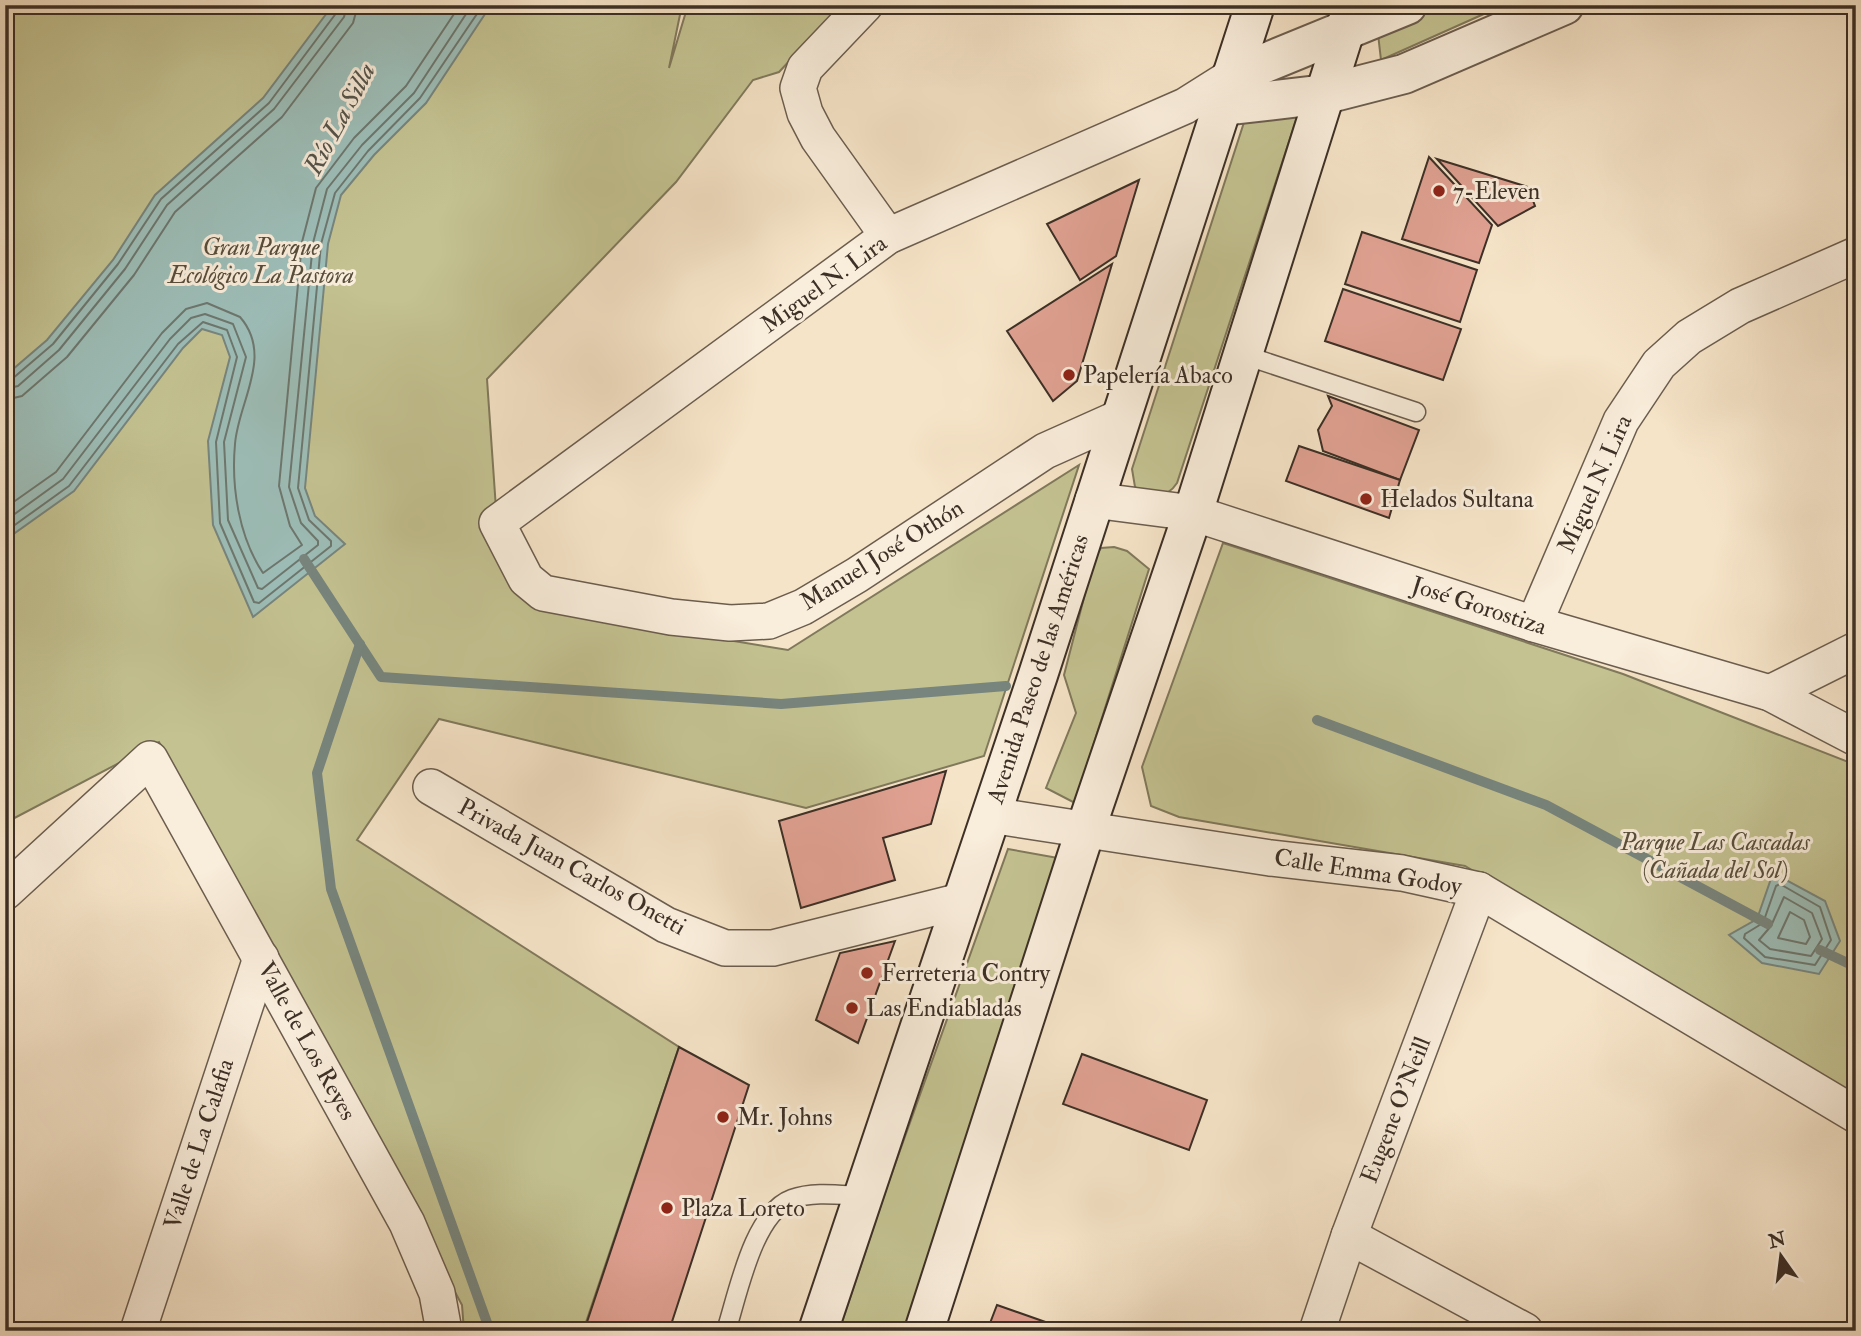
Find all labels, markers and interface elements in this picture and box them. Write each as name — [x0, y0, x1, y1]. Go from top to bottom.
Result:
water label: Río La Silla — [297, 58, 383, 181]
place label: 7-Eleven — [1453, 176, 1540, 207]
marker: 7-Eleven — [1431, 183, 1447, 199]
street label: Miguel N. Lira — [755, 227, 894, 340]
park label: Gran Parque Ecológico La Pastora — [166, 232, 354, 291]
place label: Papelería Abaco — [1083, 360, 1233, 391]
marker: Papelería Abaco — [1061, 367, 1077, 383]
street label: Miguel N. Lira — [1551, 409, 1640, 558]
place label: Helados Sultana — [1380, 484, 1535, 515]
marker: Helados Sultana — [1358, 491, 1374, 507]
street label: Manuel José Othón — [795, 492, 969, 618]
street label: Avenida Paseo de las Américas — [979, 530, 1096, 809]
street label: José Gorostiza — [1407, 569, 1552, 643]
street label: Privada Juan Carlos Onetti — [453, 791, 691, 943]
park label: Parque Las Cascadas (Cañada del Sol) — [1619, 827, 1810, 886]
street label: Calle Emma Godoy — [1272, 842, 1465, 902]
street label: Valle de Los Reyes — [251, 956, 363, 1126]
place label: Ferreteria Contry — [881, 958, 1050, 989]
marker: Ferreteria Contry — [859, 965, 875, 981]
place label: Las Endiabladas — [866, 993, 1022, 1024]
marker: Las Endiabladas — [844, 1000, 860, 1016]
street label: Eugene O'Neill — [1354, 1032, 1438, 1188]
street label: Valle de La Calafia — [157, 1054, 242, 1233]
place label: Mr. Johns — [737, 1102, 832, 1133]
marker: Mr. Johns — [715, 1109, 731, 1125]
place label: Plaza Loreto — [681, 1193, 805, 1224]
marker: Plaza Loreto — [659, 1200, 675, 1216]
north arrow — [1745, 1220, 1815, 1290]
text: N — [1765, 1227, 1789, 1254]

